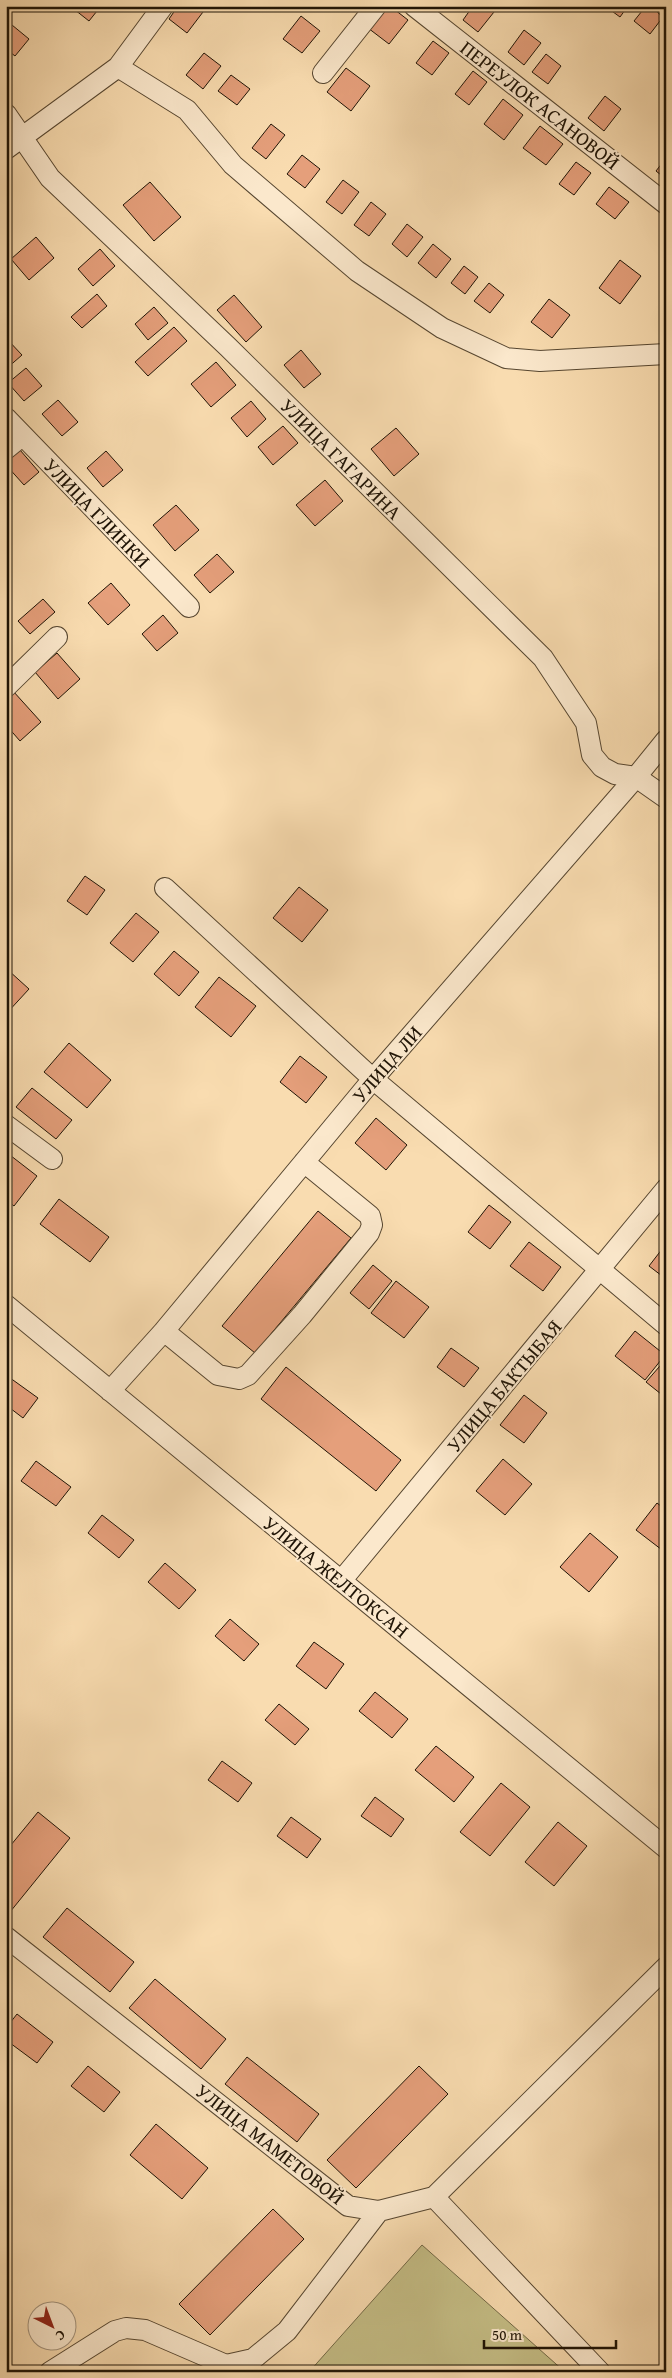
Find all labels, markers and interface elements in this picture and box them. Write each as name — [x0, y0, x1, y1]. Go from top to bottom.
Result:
street label: ПЕРЕУЛОК АСАНОВОЙ — [455, 33, 626, 176]
street label: УЛИЦА ГАГАРИНА — [274, 391, 409, 526]
street label: УЛИЦА ГЛИНКИ — [37, 451, 157, 574]
street label: УЛИЦА ЛИ — [345, 1019, 428, 1109]
street label: УЛИЦА БАКТЫБАЯ — [439, 1313, 568, 1458]
street label: УЛИЦА ЖЕЛТОКСАН — [257, 1509, 415, 1645]
street label: УЛИЦА МАМЕТОВОЙ — [190, 2076, 351, 2211]
north arrow — [28, 2300, 78, 2350]
scale bar — [484, 2318, 617, 2350]
text: 50 m — [492, 2324, 523, 2345]
text: С — [51, 2326, 70, 2346]

